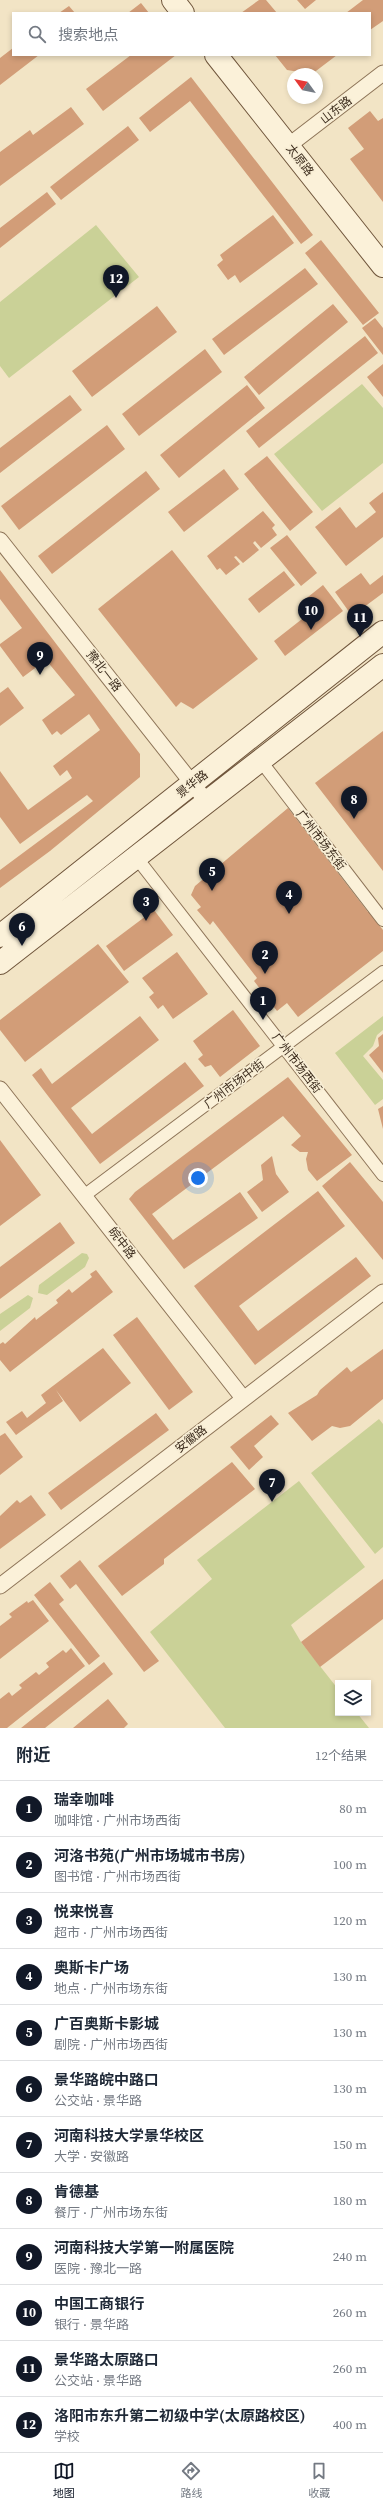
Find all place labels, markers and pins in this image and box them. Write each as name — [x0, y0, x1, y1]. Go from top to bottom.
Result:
pin: 12 — [103, 265, 129, 298]
pin: 10 — [298, 597, 324, 630]
pin: 11 — [347, 604, 373, 637]
pin: 9 — [27, 642, 53, 675]
pin: 8 — [341, 786, 367, 819]
pin: 5 — [199, 858, 225, 891]
pin: 4 — [276, 881, 302, 914]
pin: 3 — [133, 888, 159, 921]
pin: 6 — [9, 913, 35, 946]
pin: 2 — [252, 941, 278, 974]
pin: 1 — [250, 987, 276, 1020]
pin: 7 — [259, 1469, 285, 1502]

